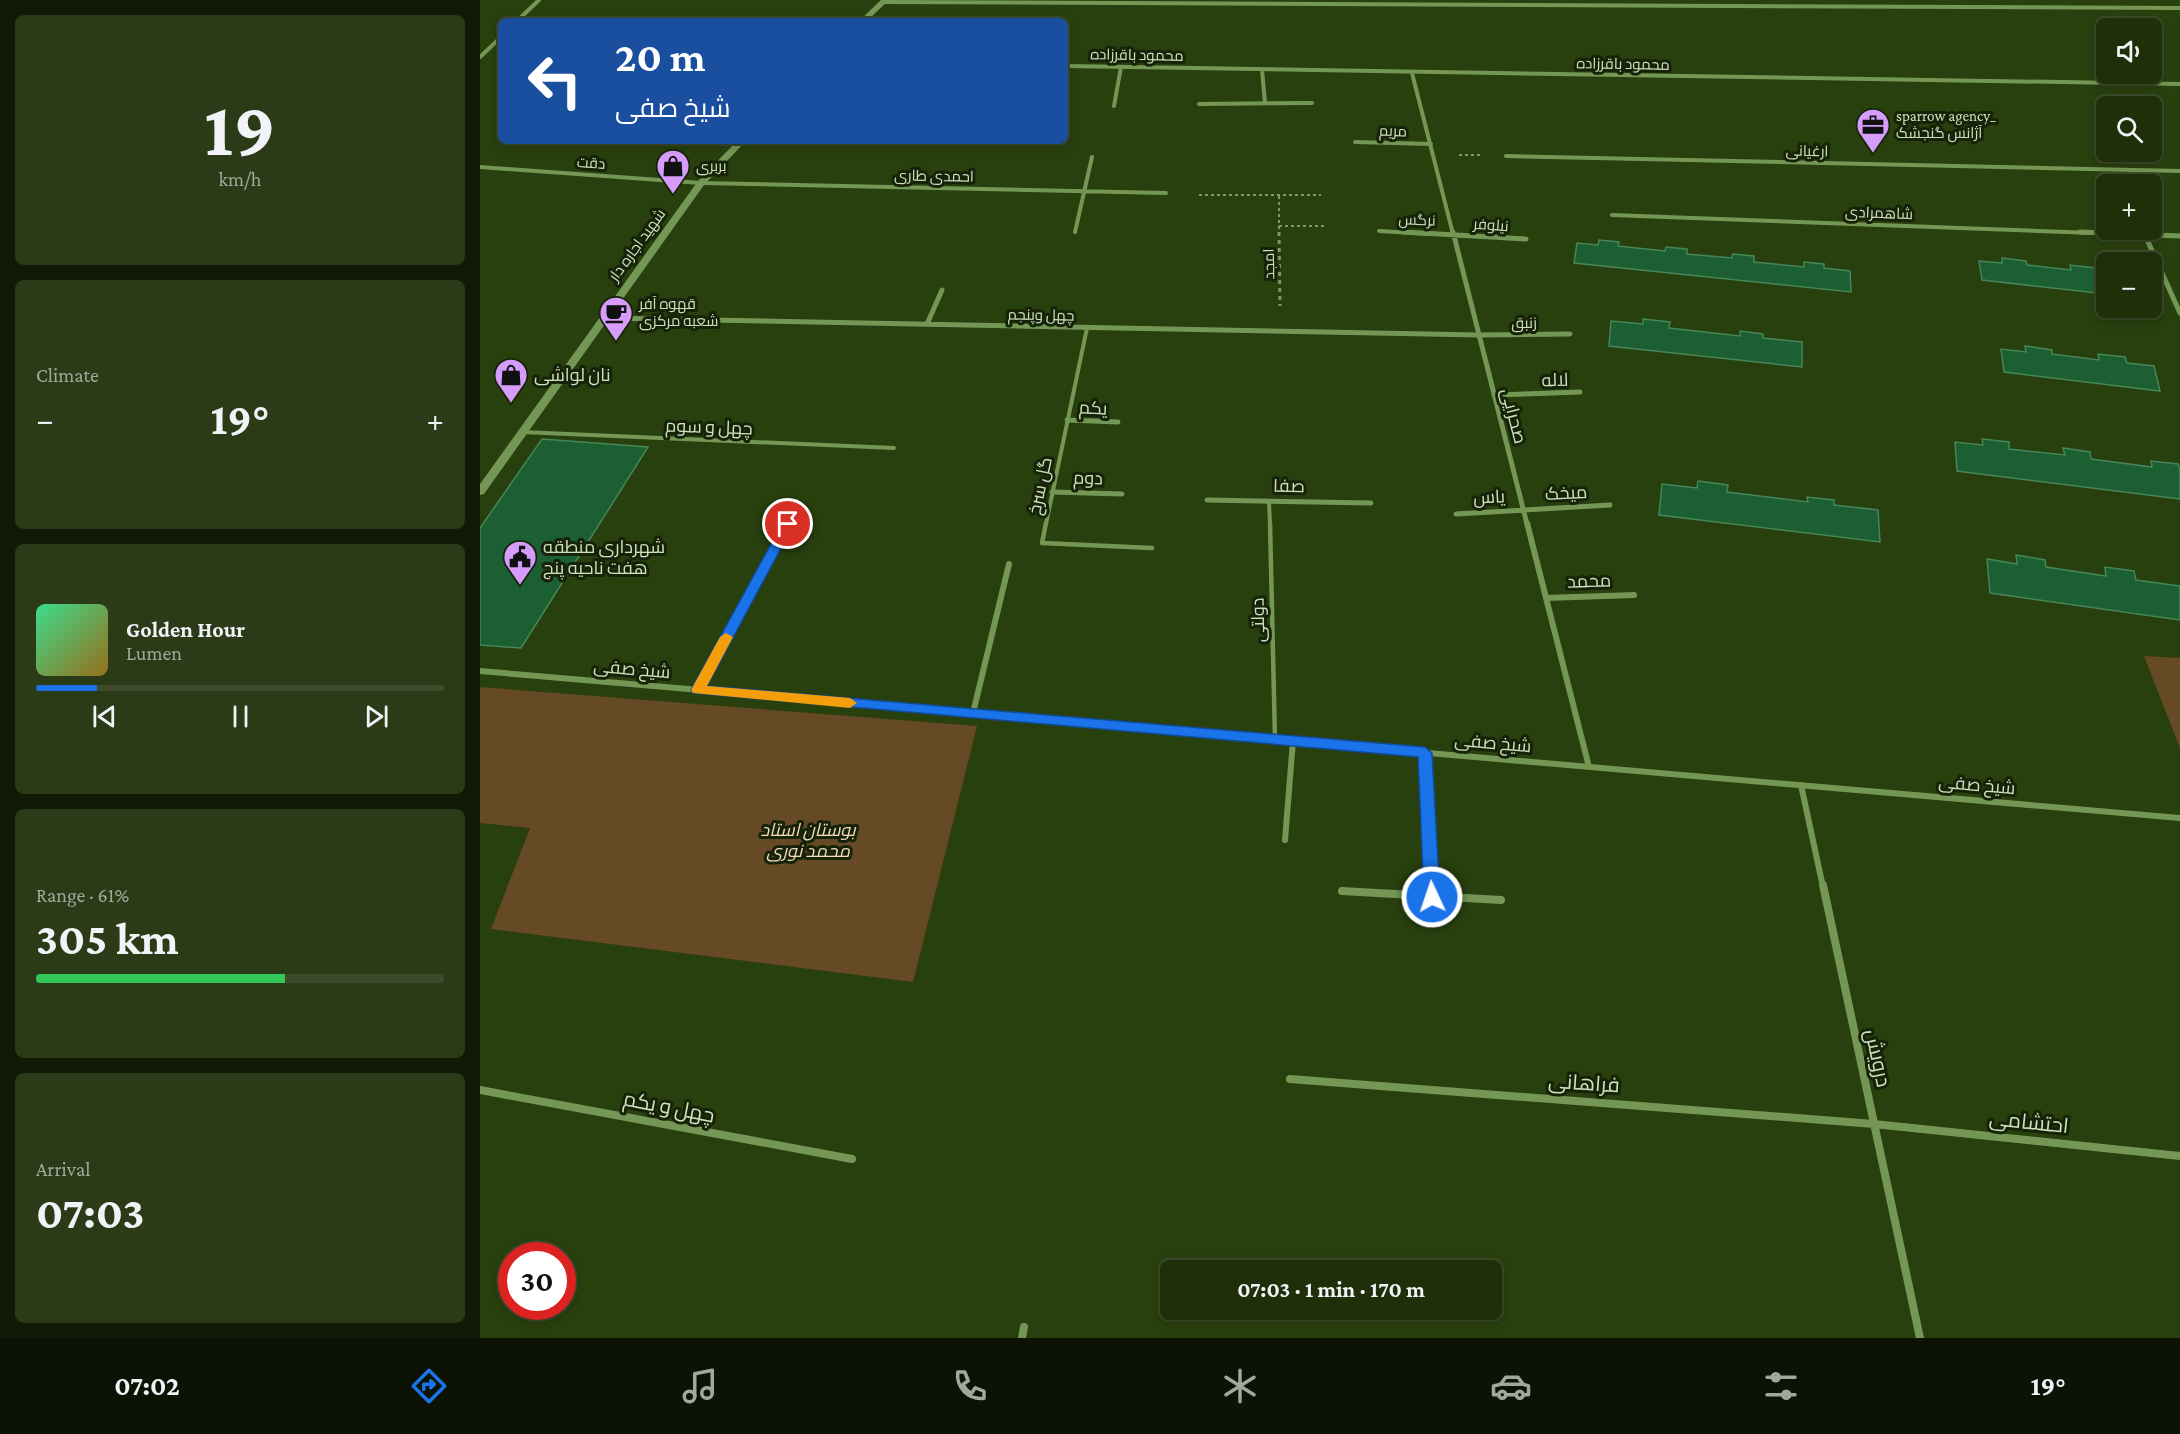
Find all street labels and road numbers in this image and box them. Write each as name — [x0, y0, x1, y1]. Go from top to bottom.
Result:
street label: محمود باقرزاده — [1090, 46, 1184, 65]
street label: محمود باقرزاده — [1576, 55, 1670, 74]
street label: مریم — [1379, 123, 1407, 141]
street label: ارغیانی — [1785, 143, 1829, 161]
street label: دقت — [576, 154, 606, 172]
street label: احمدی طاری — [894, 167, 974, 187]
street label: شاهمرادی — [1845, 204, 1913, 224]
street label: شهید اجاره دار — [605, 206, 670, 286]
street label: نرگس — [1398, 211, 1436, 231]
street label: نیلوفر — [1472, 216, 1509, 235]
street label: امجد — [1261, 248, 1277, 280]
street label: چهل وپنجم — [1007, 306, 1075, 326]
street label: زنبق — [1511, 315, 1537, 333]
street label: لاله — [1541, 370, 1569, 390]
street label: صحرایی — [1496, 386, 1531, 446]
street label: یکم — [1078, 397, 1108, 421]
street label: چهل و سوم — [665, 415, 753, 441]
street label: گل سرخ — [1024, 455, 1058, 517]
street label: دوم — [1073, 467, 1103, 491]
street label: صفا — [1273, 476, 1305, 496]
street label: میخک — [1544, 482, 1588, 504]
street label: یاس — [1473, 486, 1506, 509]
street label: محمد — [1567, 570, 1611, 592]
street label: دولتی — [1248, 597, 1269, 643]
street label: شیخ صفی — [593, 656, 671, 684]
street label: شیخ صفی — [1454, 730, 1532, 758]
street label: شیخ صفی — [1938, 772, 2016, 800]
street label: درویش — [1859, 1027, 1896, 1090]
street label: فراهانی — [1547, 1069, 1621, 1098]
street label: چهل و یکم — [621, 1086, 717, 1130]
street label: احتشامی — [1988, 1106, 2070, 1139]

